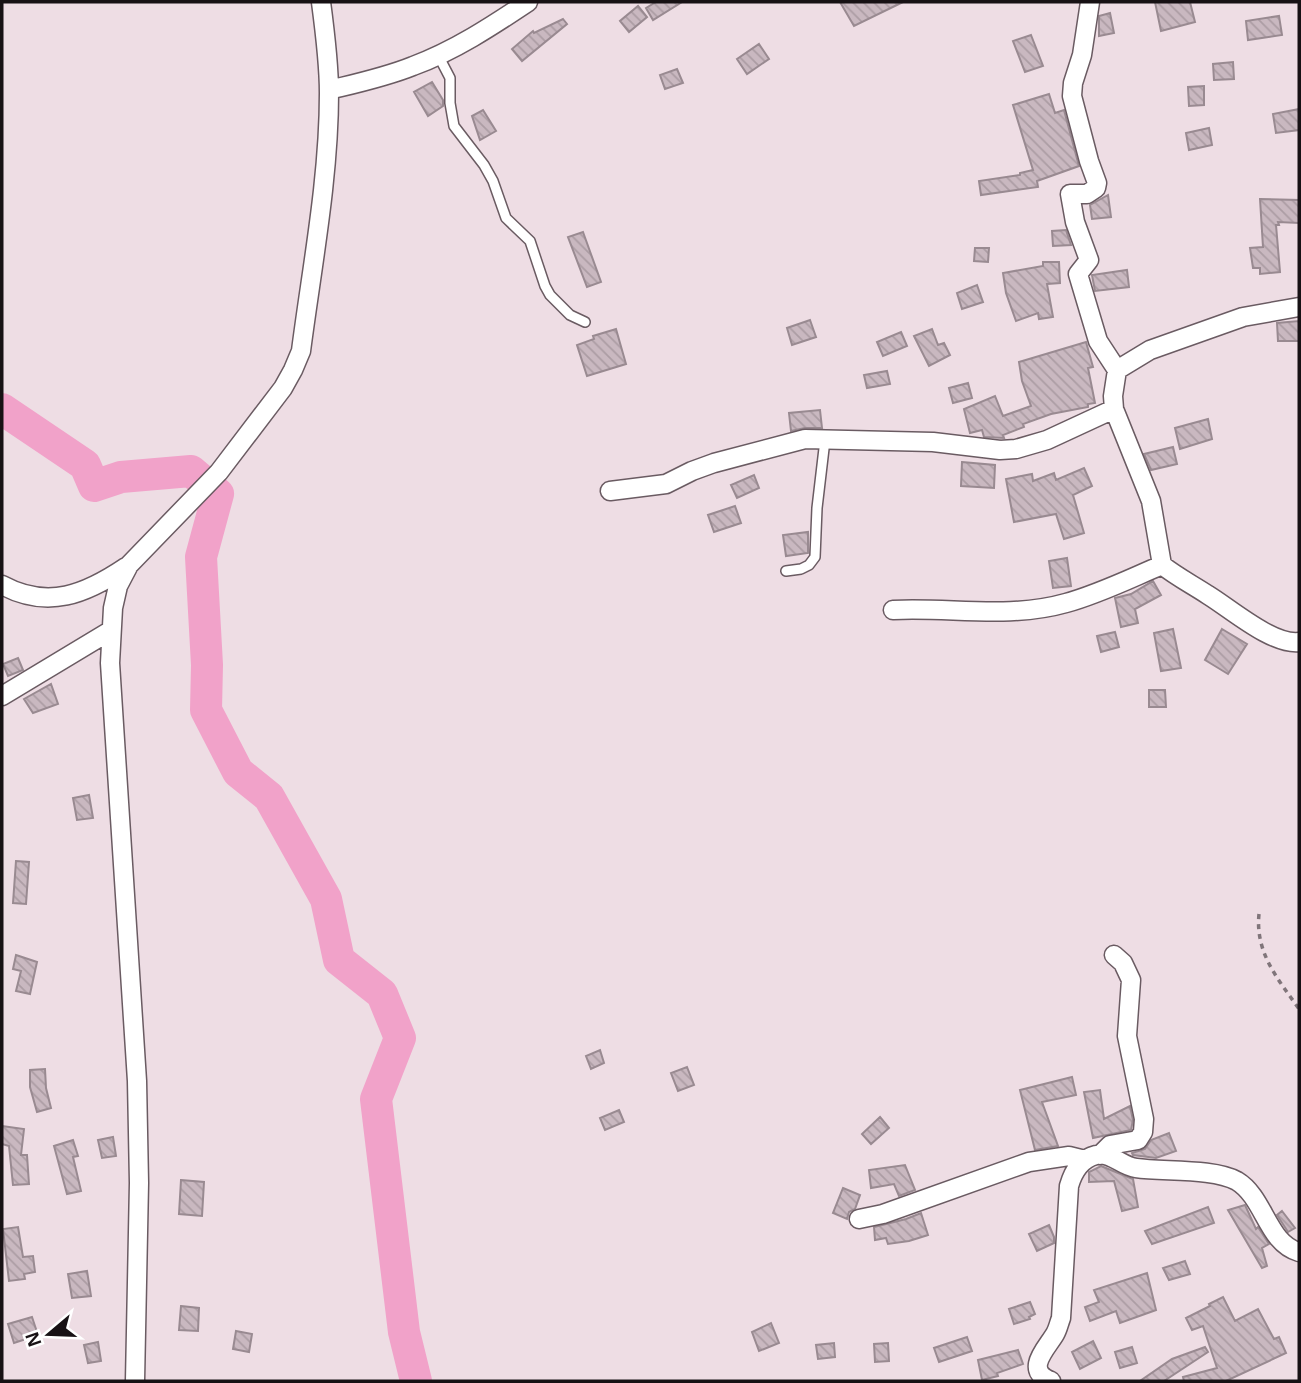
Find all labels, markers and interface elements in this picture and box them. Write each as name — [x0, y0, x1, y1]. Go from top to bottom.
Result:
north arrow — [14, 1299, 84, 1369]
text: N — [21, 1329, 46, 1349]

